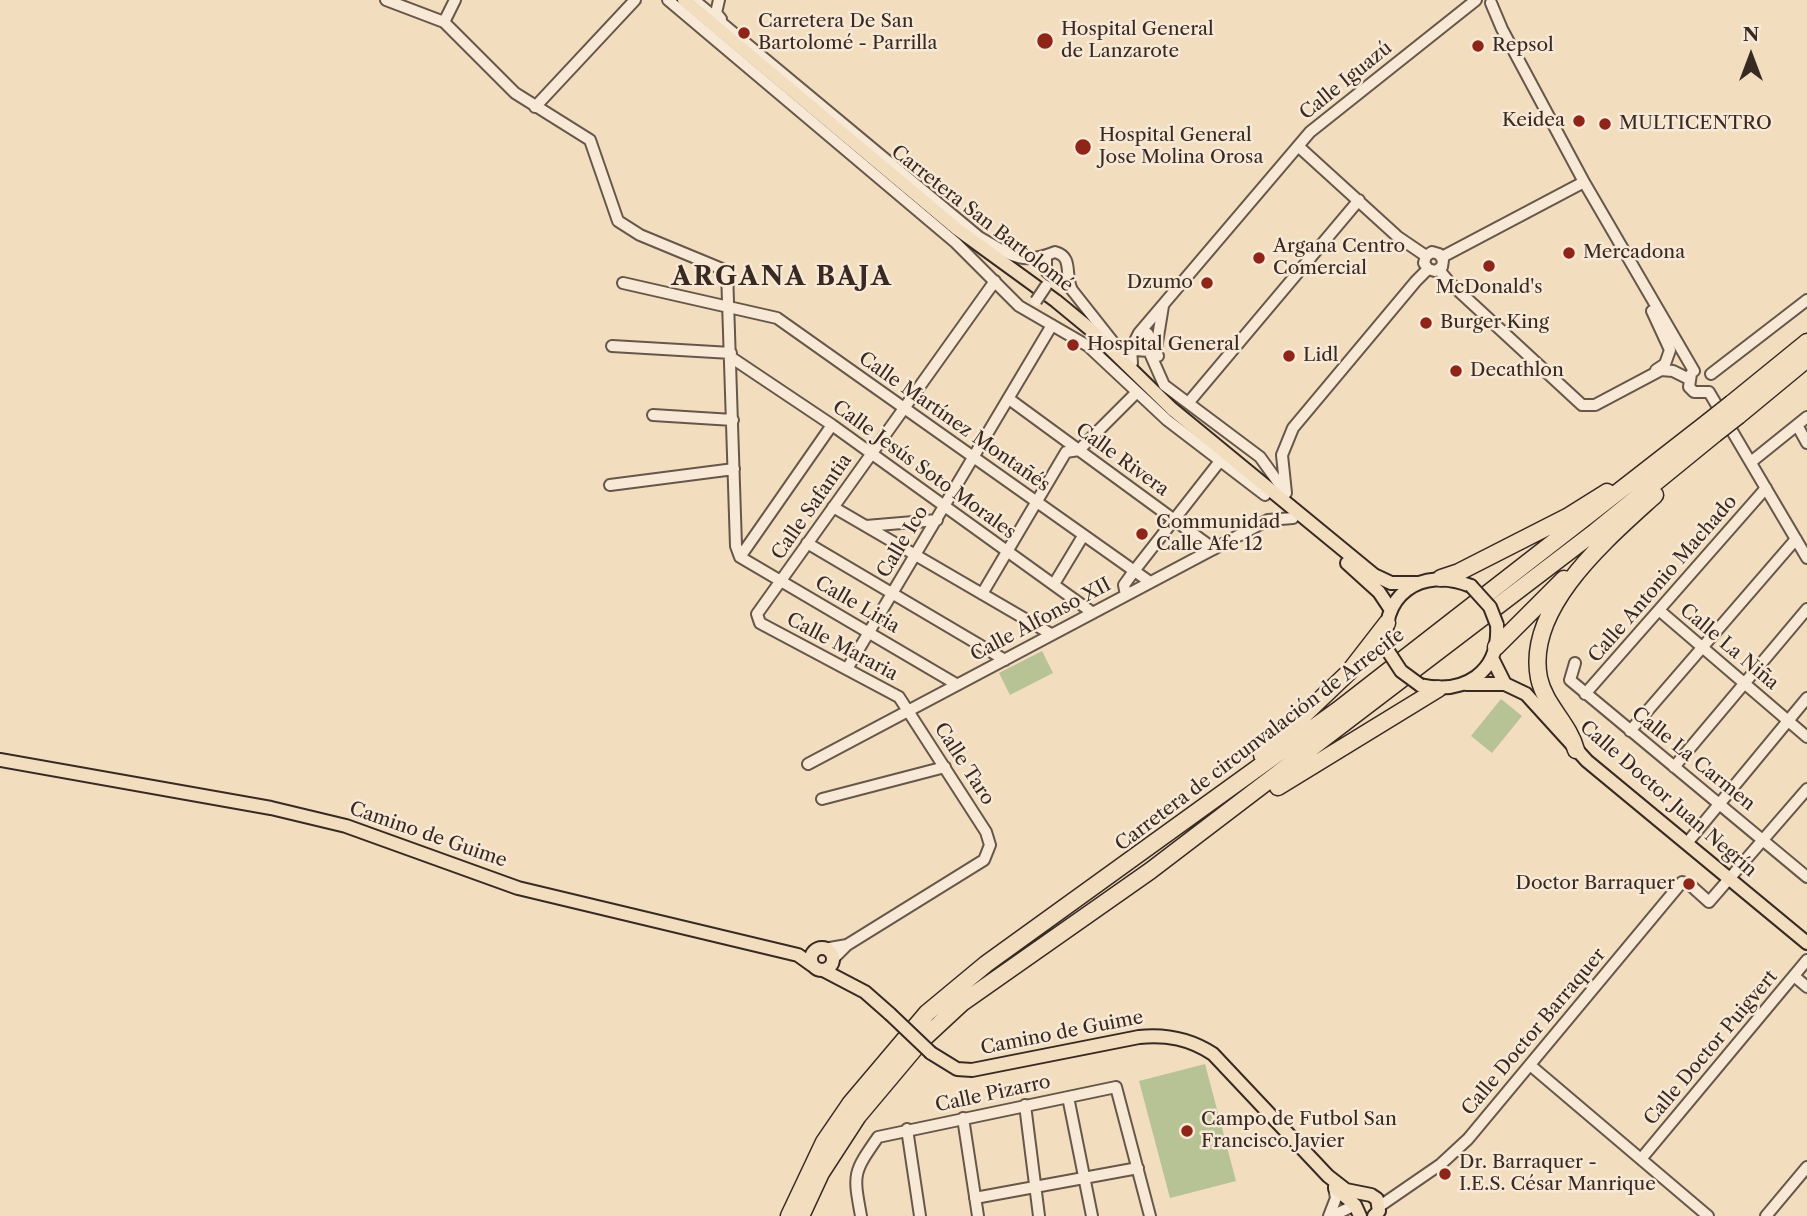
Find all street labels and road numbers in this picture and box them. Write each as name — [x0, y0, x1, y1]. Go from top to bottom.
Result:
street label: Calle Iguazú — [1295, 37, 1397, 125]
street label: Carretera San Bartolomé — [886, 141, 1078, 297]
street label: Calle Martínez Montañés — [854, 347, 1054, 497]
street label: Calle Jesús Soto Morales — [828, 396, 1020, 544]
street label: Calle Rivera — [1071, 419, 1173, 501]
street label: Calle Safantia — [767, 450, 857, 564]
street label: Calle Antonio Machado — [1584, 491, 1742, 667]
street label: Calle Ico — [873, 502, 933, 582]
street label: Calle Liria — [811, 572, 903, 638]
street label: Calle Alfonso XII — [967, 573, 1115, 667]
street label: Calle La Niña — [1675, 599, 1783, 695]
street label: Calle Mararia — [783, 608, 901, 686]
street label: Carretera de circunvalación de Arrecife — [1111, 624, 1409, 856]
street label: Calle La Carmen — [1627, 702, 1759, 816]
street label: Calle Doctor Juan Negrín — [1575, 716, 1761, 882]
street label: Calle Taro — [929, 719, 999, 809]
street label: Camino de Guime — [346, 797, 510, 873]
street label: Calle Doctor Barraquer — [1457, 944, 1611, 1120]
street label: Calle Doctor Puigvert — [1639, 966, 1783, 1130]
street label: Camino de Guime — [979, 1006, 1145, 1060]
street label: Calle Pizarro — [933, 1071, 1053, 1117]

